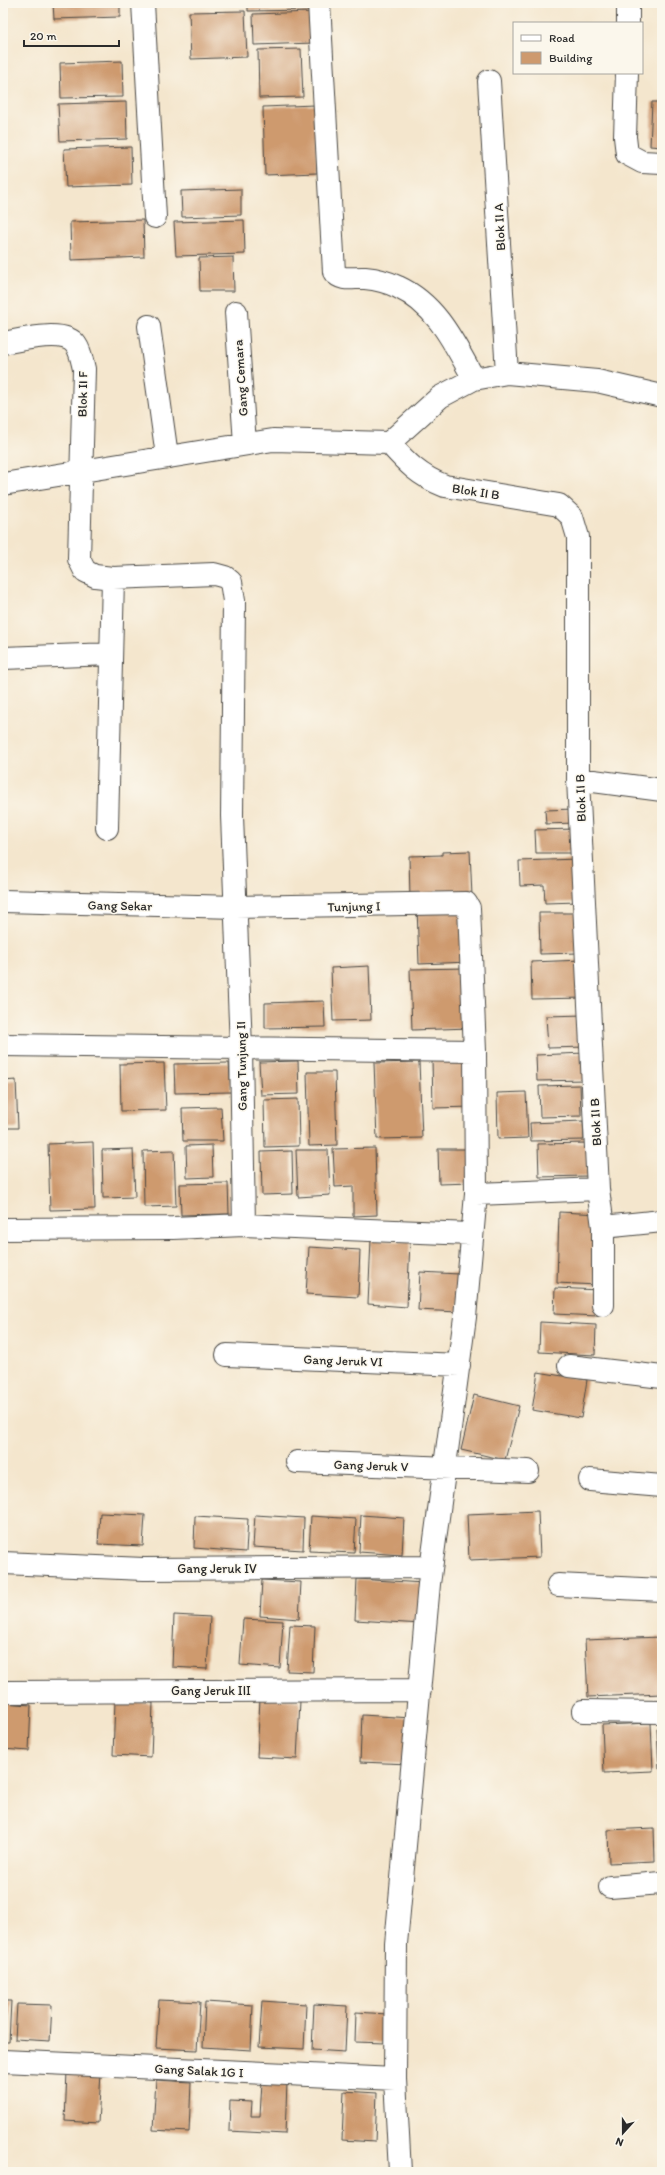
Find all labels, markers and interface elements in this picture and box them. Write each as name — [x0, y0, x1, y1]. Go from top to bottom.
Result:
scale bar — [24, 22, 119, 48]
legend — [513, 22, 643, 74]
text: 20 m — [30, 29, 57, 43]
text: Road — [549, 31, 575, 45]
text: Building — [549, 51, 593, 65]
street label: Blok II A — [491, 202, 508, 251]
street label: Gang Cemara — [230, 339, 251, 417]
street label: Blok II F — [75, 371, 90, 417]
street label: Blok II B — [451, 480, 501, 503]
street label: Blok II B — [572, 774, 589, 822]
street label: Gang Sekar — [87, 897, 153, 914]
street label: Tunjung I — [327, 899, 381, 914]
street label: Gang Tunjung II — [233, 1021, 250, 1111]
street label: Blok II B — [587, 1098, 604, 1146]
street label: Gang Jeruk VI — [303, 1352, 383, 1369]
street label: Gang Jeruk V — [334, 1457, 409, 1474]
street label: Gang Jeruk IV — [177, 1561, 257, 1576]
street label: Gang Jeruk III — [171, 1683, 251, 1698]
street label: Gang Salak 1G I — [154, 2061, 244, 2080]
north arrow — [603, 2113, 643, 2153]
text: N — [614, 2134, 625, 2149]

